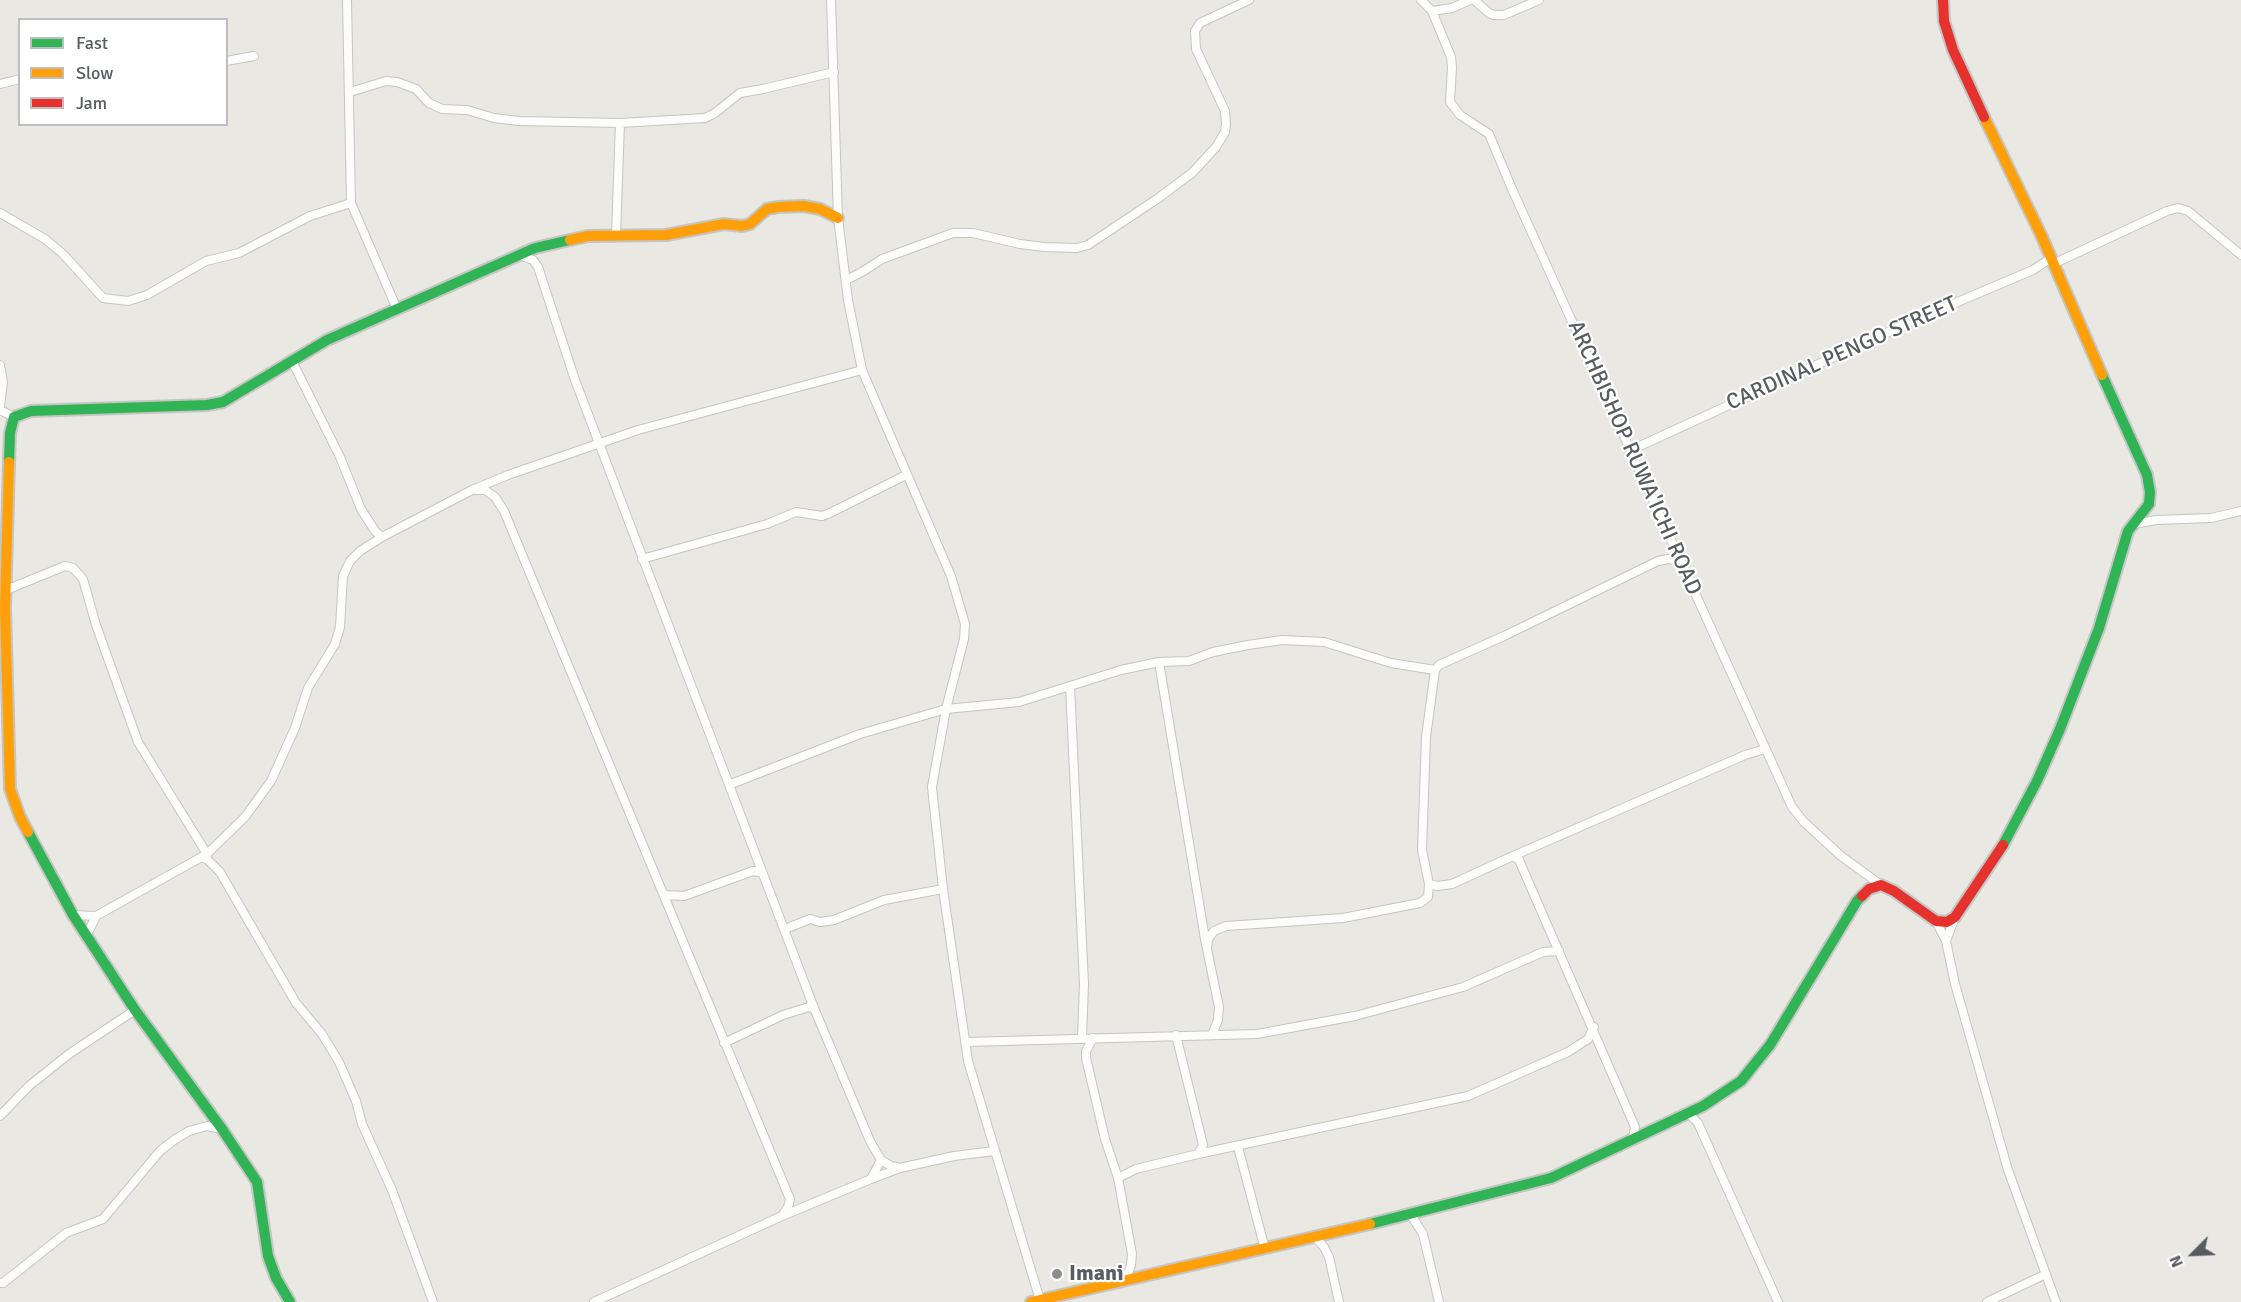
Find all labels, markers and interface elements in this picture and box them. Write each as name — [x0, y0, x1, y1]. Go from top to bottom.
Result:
legend — [18, 18, 228, 126]
text: Fast — [76, 32, 108, 54]
text: Slow — [76, 62, 113, 84]
text: Jam — [76, 92, 107, 114]
street label: CARDINAL PENGO STREET — [1722, 291, 1962, 417]
street label: ARCHBISHOP RUWA'ICHI ROAD — [1561, 317, 1707, 599]
north arrow — [2163, 1224, 2223, 1284]
text: N — [2165, 1252, 2188, 1270]
place label: Imani — [1069, 1261, 1124, 1287]
marker: Imani — [1050, 1267, 1064, 1281]

